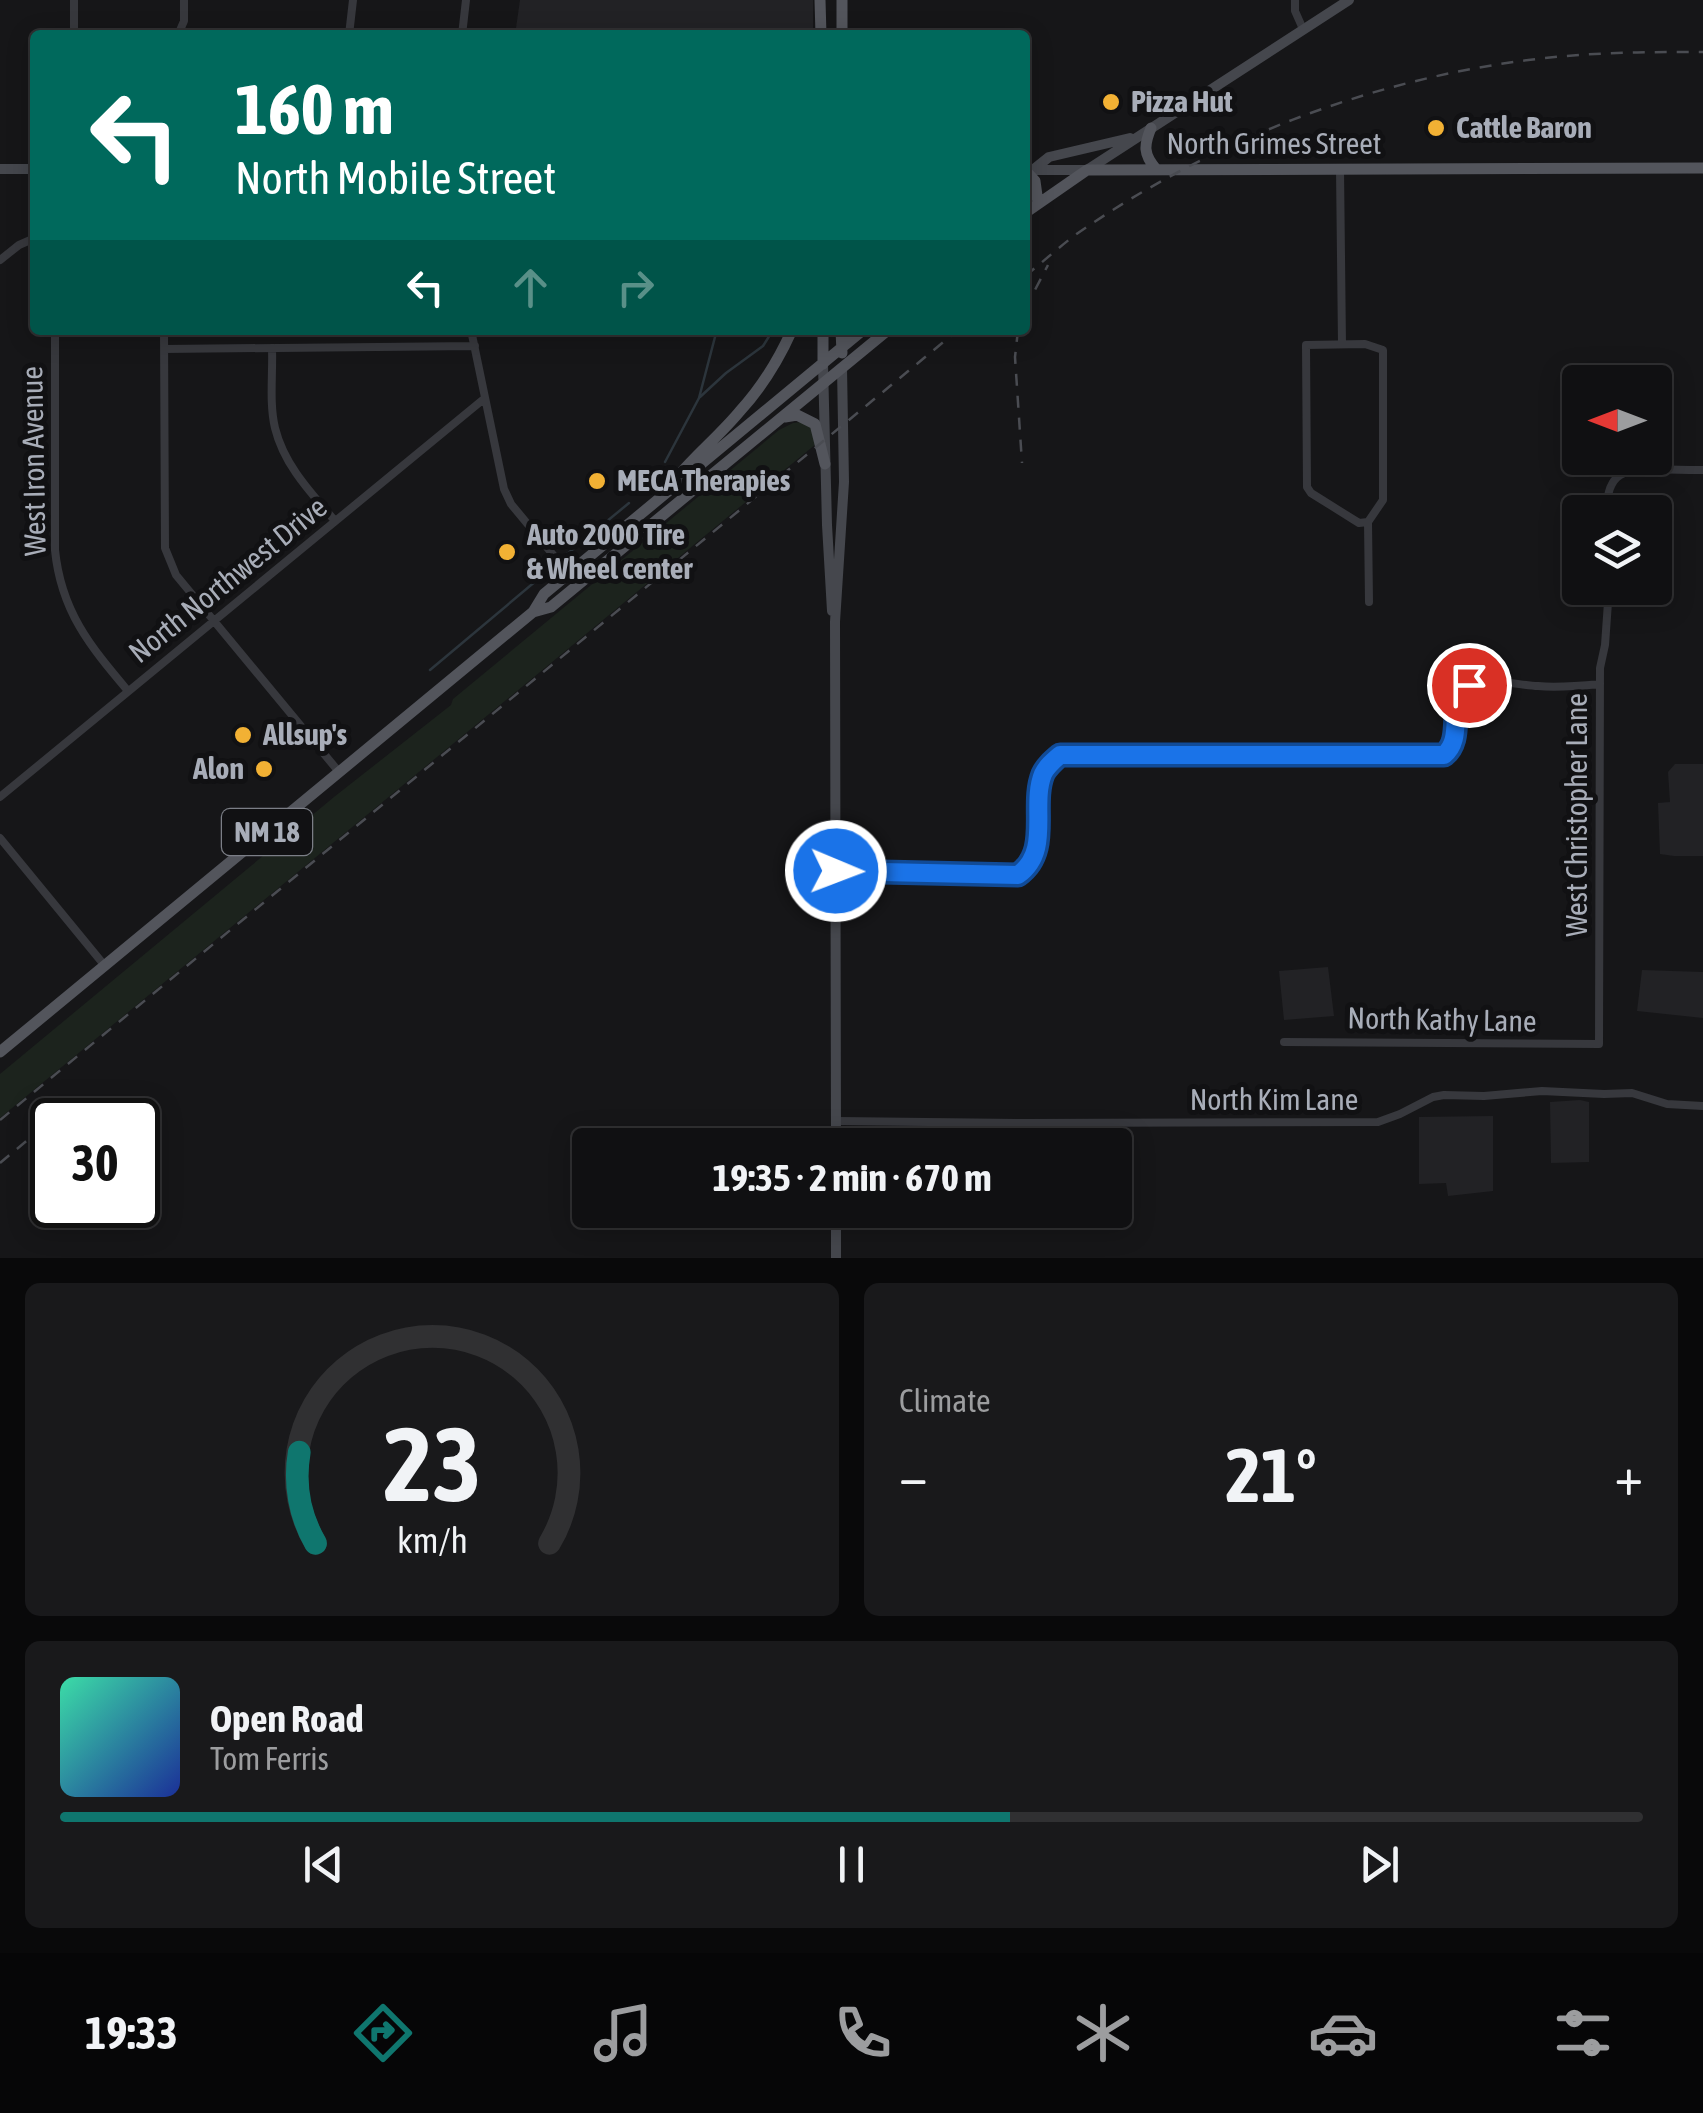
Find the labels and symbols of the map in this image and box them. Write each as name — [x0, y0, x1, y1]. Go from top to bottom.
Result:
place label: Pizza Hut — [1131, 84, 1233, 118]
marker: Pizza Hut — [1100, 91, 1122, 113]
place label: Cattle Baron — [1456, 110, 1592, 144]
marker: Cattle Baron — [1425, 117, 1447, 139]
street label: North Grimes Street — [1166, 126, 1382, 160]
north arrow — [1562, 365, 1672, 475]
street label: West Iron Avenue — [14, 366, 52, 556]
place label: MECA Therapies — [617, 463, 791, 497]
marker: MECA Therapies — [586, 470, 608, 492]
street label: North Northwest Drive — [122, 489, 333, 669]
place label: Auto 2000 Tire & Wheel center — [526, 517, 693, 585]
marker: Auto 2000 Tire & Wheel center — [496, 541, 518, 563]
pin — [1427, 643, 1512, 728]
street label: West Christopher Lane — [1559, 693, 1593, 937]
place label: Allsup's — [262, 717, 348, 751]
marker: Allsup's — [232, 724, 254, 746]
place label: Alon — [192, 751, 244, 785]
marker: Alon — [253, 758, 275, 780]
road number: NM 18 — [222, 809, 312, 855]
position arrow — [784, 819, 888, 923]
street label: North Kathy Lane — [1347, 1000, 1537, 1038]
street label: North Kim Lane — [1190, 1082, 1358, 1116]
speed limit sign: 30 — [30, 1098, 160, 1228]

